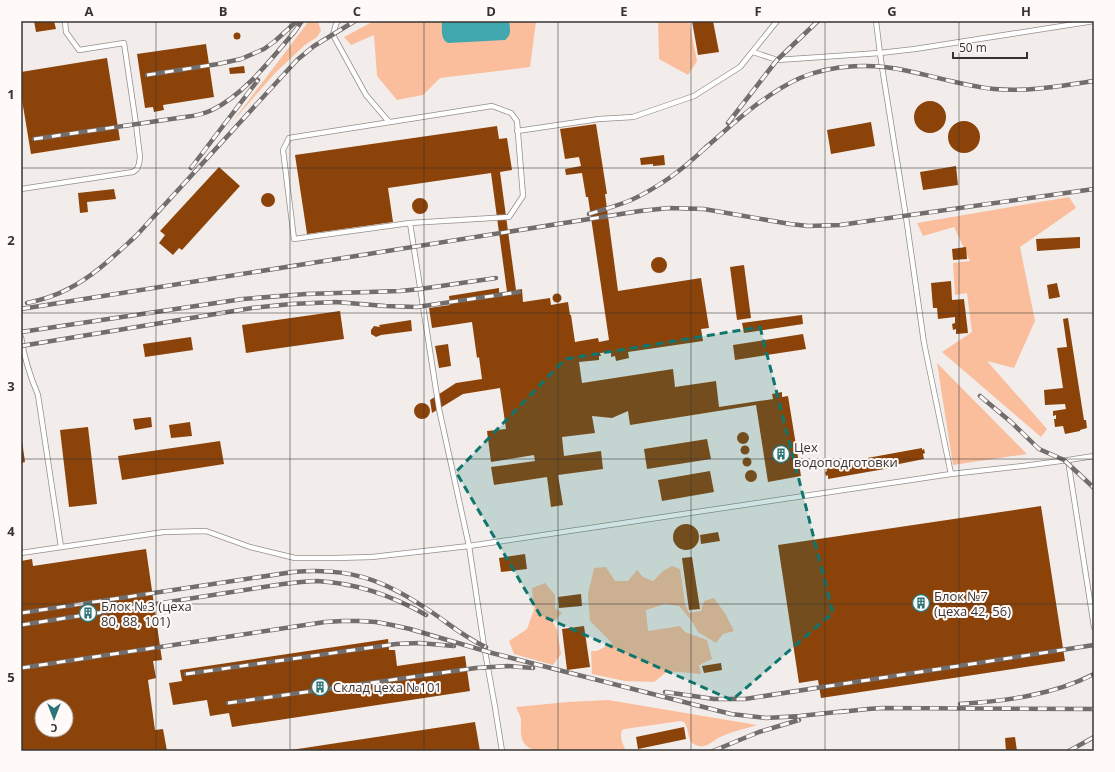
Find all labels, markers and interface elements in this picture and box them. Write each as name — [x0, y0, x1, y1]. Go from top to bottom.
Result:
text: A — [85, 2, 94, 20]
text: B — [219, 2, 228, 20]
text: C — [353, 2, 361, 20]
text: D — [486, 2, 496, 20]
text: E — [620, 2, 628, 20]
text: F — [754, 2, 762, 20]
text: G — [887, 2, 897, 20]
text: H — [1021, 2, 1031, 20]
scale bar — [953, 34, 1027, 60]
text: 50 m — [959, 39, 987, 56]
text: 1 — [7, 85, 15, 103]
text: 2 — [7, 231, 15, 249]
text: 3 — [7, 377, 15, 395]
place label: Цех водоподготовки — [794, 438, 898, 471]
building icon: Цех водоподготовки — [771, 444, 791, 464]
text: 4 — [7, 522, 15, 540]
place label: Блок №7 (цеха 42, 56) — [934, 587, 1011, 620]
building icon: Блок №7 (цеха 42, 56) — [911, 593, 931, 613]
place label: Блок №3 (цеха 80, 88, 101) — [101, 597, 192, 630]
building icon: Блок №3 (цеха 80, 88, 101) — [78, 603, 98, 623]
text: 5 — [7, 668, 15, 686]
building icon: Склад цеха №101 — [310, 677, 330, 697]
place label: Склад цеха №101 — [333, 678, 442, 696]
north arrow — [34, 698, 74, 738]
text: С — [50, 721, 58, 736]

